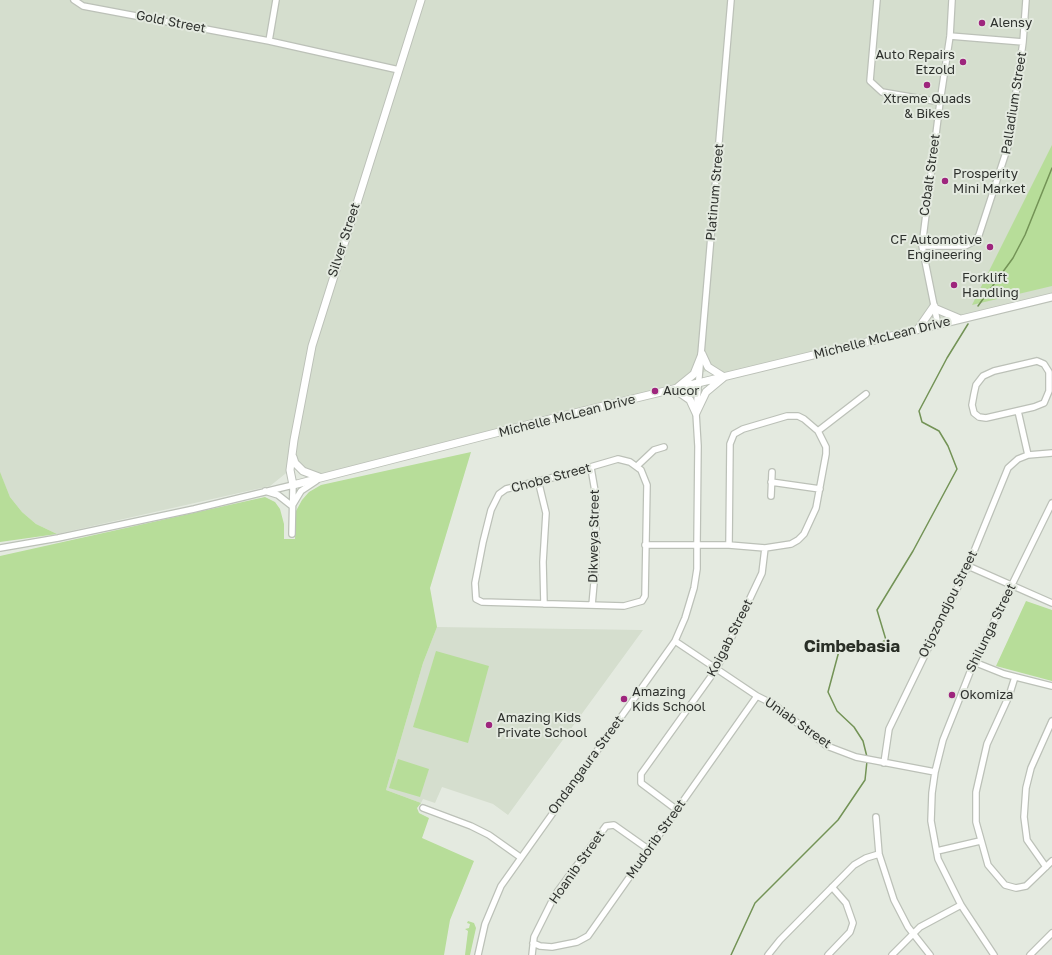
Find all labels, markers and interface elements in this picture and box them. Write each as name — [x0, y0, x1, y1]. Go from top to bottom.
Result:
street label: Gold Street — [135, 8, 207, 36]
place label: Alensy — [990, 15, 1032, 31]
marker: Alensy — [977, 18, 987, 28]
place label: Auto Repairs Etzold — [875, 47, 955, 78]
street label: Palladium Street — [998, 50, 1030, 156]
marker: Auto Repairs Etzold — [958, 57, 968, 67]
marker: Xtreme Quads & Bikes — [922, 80, 932, 90]
place label: Xtreme Quads & Bikes — [883, 91, 971, 122]
street label: Cobalt Street — [917, 133, 943, 217]
street label: Platinum Street — [703, 143, 727, 241]
place label: Prosperity Mini Market — [953, 166, 1026, 197]
marker: Prosperity Mini Market — [940, 176, 950, 186]
street label: Silver Street — [325, 201, 363, 279]
place label: CF Automotive Engineering — [890, 232, 982, 263]
marker: CF Automotive Engineering — [985, 242, 995, 252]
place label: Forklift Handling — [962, 270, 1019, 301]
marker: Forklift Handling — [949, 280, 959, 290]
street label: Michelle McLean Drive — [812, 313, 952, 363]
place label: Aucor — [663, 383, 699, 399]
marker: Aucor — [650, 386, 660, 396]
street label: Michelle McLean Drive — [497, 391, 637, 441]
street label: Chobe Street — [509, 460, 593, 496]
street label: Dikweya Street — [585, 489, 603, 583]
street label: Otjozondjou Street — [915, 548, 981, 660]
street label: Shilunga Street — [963, 581, 1019, 675]
street label: Koigab Street — [704, 597, 756, 679]
district label: Cimbebasia — [804, 637, 900, 657]
place label: Amazing Kids School — [632, 684, 706, 715]
place label: Okomiza — [960, 687, 1013, 703]
marker: Okomiza — [947, 690, 957, 700]
marker: Amazing Kids School — [619, 694, 629, 704]
street label: Uniab Street — [762, 694, 834, 752]
place label: Amazing Kids Private School — [497, 710, 587, 741]
street label: Ondangaura Street — [545, 713, 627, 817]
marker: Amazing Kids Private School — [484, 720, 494, 730]
street label: Mudorib Street — [623, 796, 689, 882]
street label: Hoanib Street — [546, 827, 608, 907]

